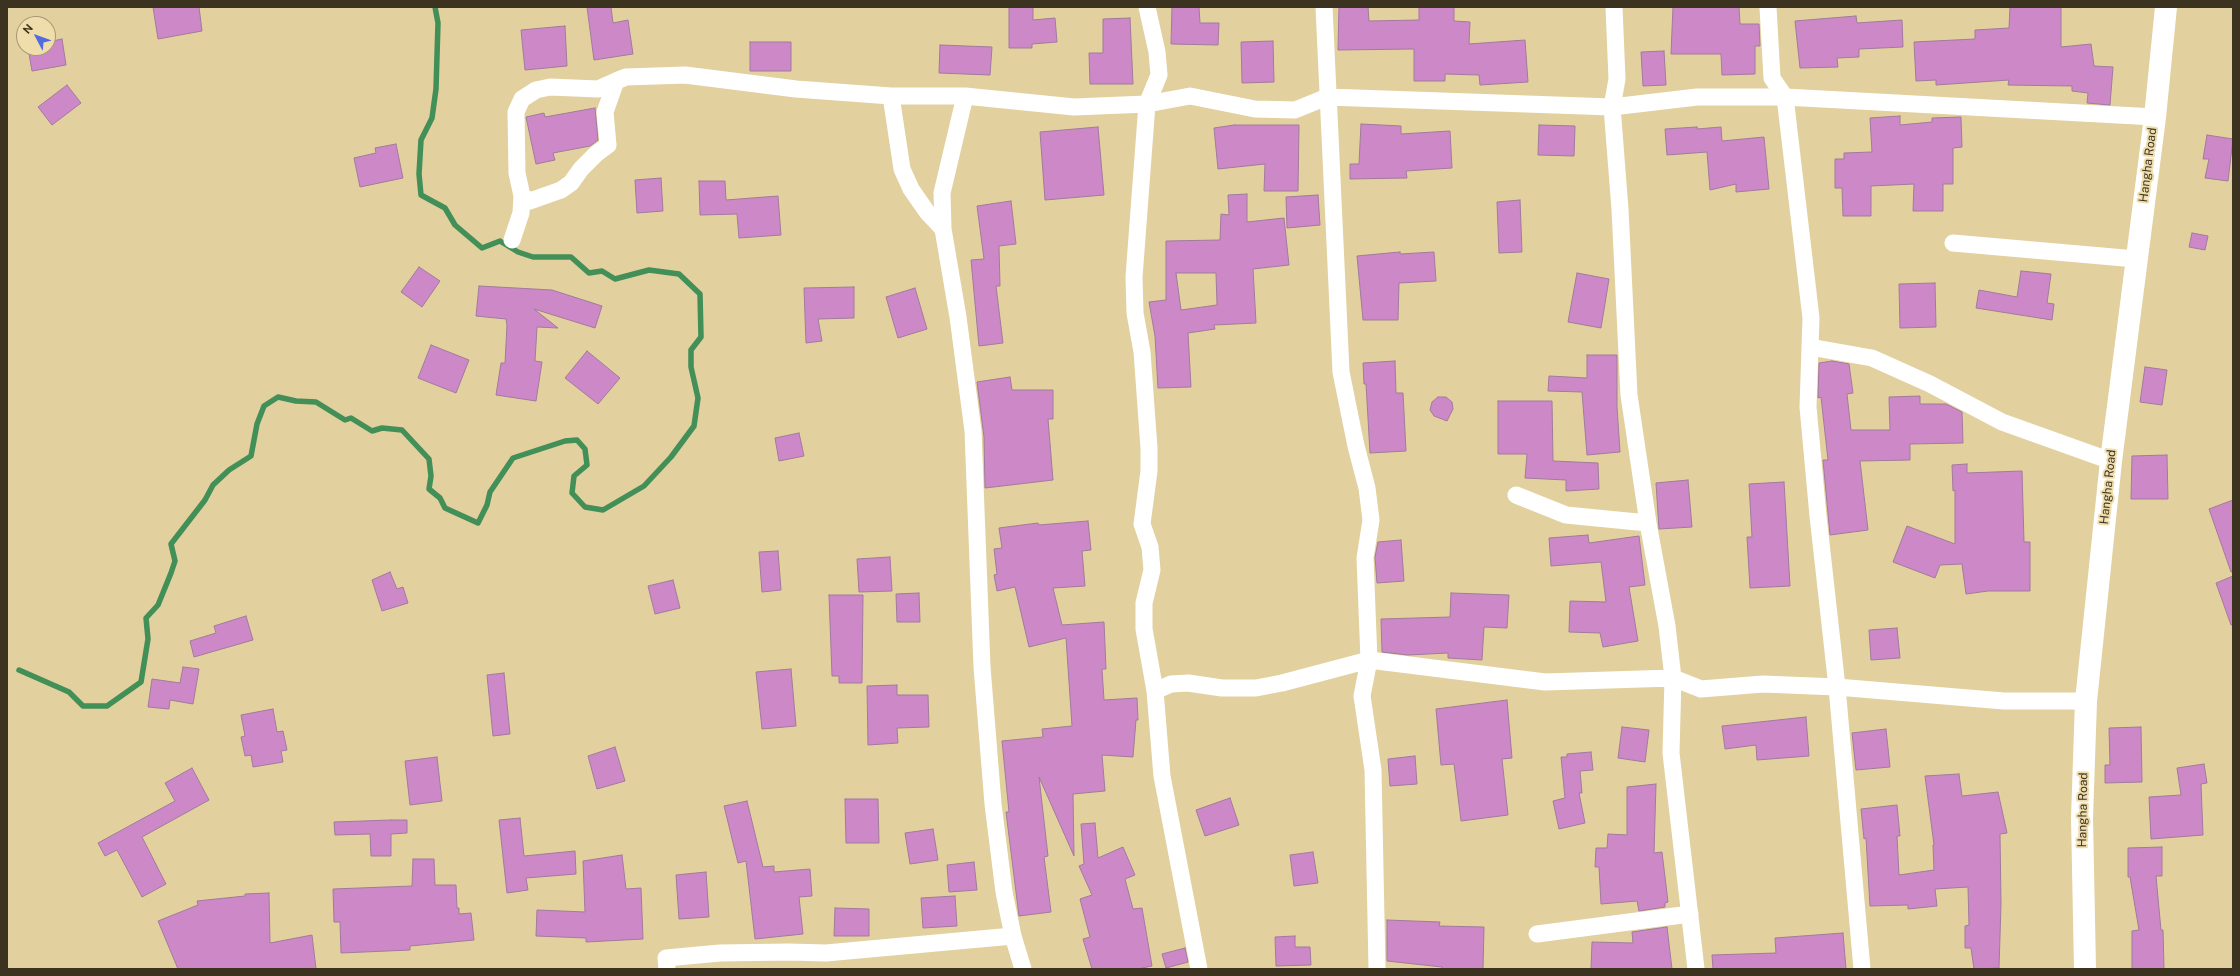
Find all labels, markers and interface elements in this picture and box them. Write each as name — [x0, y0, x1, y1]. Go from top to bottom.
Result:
north arrow — [16, 16, 56, 56]
text: N — [20, 22, 35, 36]
street label: Hangha Road — [2136, 127, 2160, 203]
street label: Hangha Road — [2097, 449, 2119, 525]
street label: Hangha Road — [2075, 772, 2091, 848]

